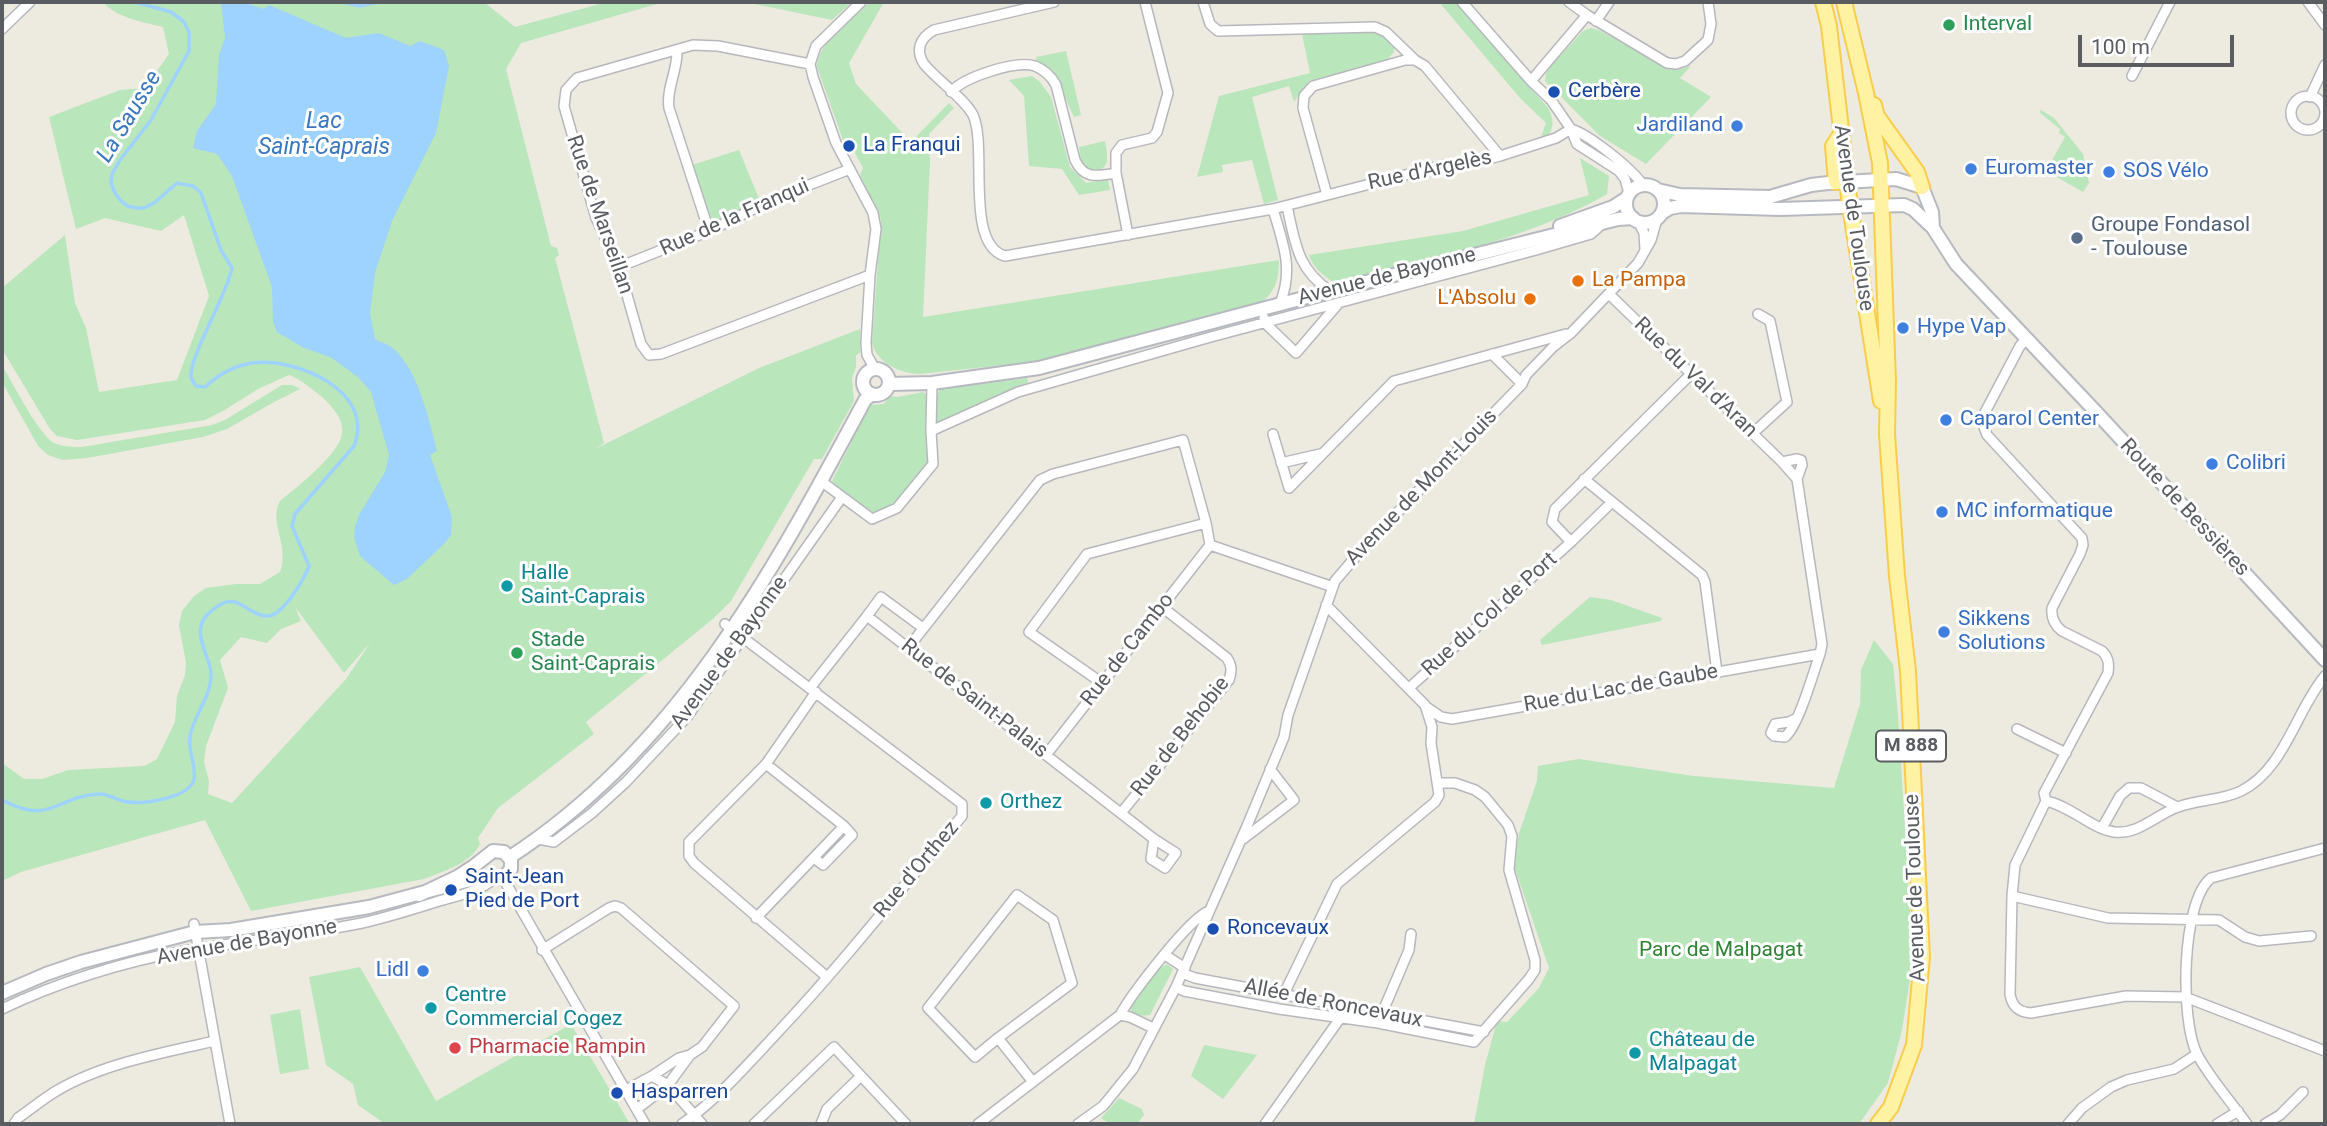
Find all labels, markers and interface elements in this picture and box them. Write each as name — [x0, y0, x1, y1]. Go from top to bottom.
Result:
place label: Interval — [1963, 12, 2032, 38]
marker: Interval — [1941, 17, 1957, 33]
scale bar — [2082, 21, 2238, 65]
text: 100 m — [2091, 35, 2150, 59]
water label: La Sausse — [92, 66, 168, 168]
place label: Cerbère — [1568, 79, 1641, 105]
marker: Cerbère — [1546, 84, 1562, 100]
water label: Lac Saint-Caprais — [258, 108, 390, 162]
place label: Jardiland — [1636, 113, 1723, 139]
marker: Jardiland — [1729, 118, 1745, 134]
street label: Avenue de Toulouse — [1827, 123, 1879, 313]
street label: Rue de Marseillan — [560, 132, 638, 298]
place label: La Franqui — [863, 133, 961, 159]
marker: La Franqui — [841, 138, 857, 154]
street label: Rue d'Argelès — [1366, 146, 1494, 196]
place label: Euromaster — [1985, 156, 2093, 182]
place label: SOS Vélo — [2123, 159, 2209, 185]
marker: Euromaster — [1963, 161, 1979, 177]
marker: SOS Vélo — [2101, 164, 2117, 180]
street label: Rue de la Franqui — [657, 174, 813, 262]
place label: Groupe Fondasol - Toulouse — [2091, 213, 2250, 263]
marker: Groupe Fondasol - Toulouse — [2069, 230, 2085, 246]
street label: Avenue de Bayonne — [1295, 243, 1479, 311]
place label: La Pampa — [1592, 268, 1686, 294]
marker: La Pampa — [1570, 273, 1586, 289]
place label: L'Absolu — [1437, 286, 1516, 312]
marker: L'Absolu — [1522, 291, 1538, 307]
street label: Rue du Val d'Aran — [1628, 313, 1762, 443]
place label: Hype Vap — [1917, 315, 2006, 341]
marker: Hype Vap — [1895, 320, 1911, 336]
street label: Avenue de Mont-Louis — [1341, 405, 1503, 571]
place label: Caparol Center — [1960, 407, 2099, 433]
marker: Caparol Center — [1938, 412, 1954, 428]
street label: Route de Bessières — [2114, 434, 2254, 582]
place label: Colibri — [2226, 451, 2286, 477]
marker: Colibri — [2204, 456, 2220, 472]
place label: MC informatique — [1956, 499, 2113, 525]
marker: MC informatique — [1934, 504, 1950, 520]
street label: Rue du Col de Port — [1417, 548, 1563, 682]
place label: Halle Saint-Caprais — [521, 561, 645, 611]
street label: Avenue de Bayonne — [666, 572, 794, 734]
marker: Halle Saint-Caprais — [499, 578, 515, 594]
street label: Rue de Cambo — [1076, 589, 1180, 711]
place label: Sikkens Solutions — [1958, 607, 2046, 657]
marker: Sikkens Solutions — [1936, 624, 1952, 640]
place label: Stade Saint-Caprais — [531, 628, 655, 678]
street label: Rue de Saint-Palais — [896, 634, 1052, 764]
marker: Stade Saint-Caprais — [509, 645, 525, 661]
street label: Rue du Lac de Gaube — [1522, 660, 1720, 718]
street label: Rue de Behobie — [1126, 672, 1236, 802]
road number: M 888 — [1876, 730, 1946, 762]
place label: Orthez — [1000, 790, 1062, 816]
street label: Avenue de Toulouse — [1900, 794, 1932, 982]
marker: Orthez — [978, 795, 994, 811]
street label: Rue d'Orthez — [869, 817, 965, 923]
place label: Saint-Jean Pied de Port — [465, 865, 579, 915]
marker: Saint-Jean Pied de Port — [443, 882, 459, 898]
street label: Avenue de Bayonne — [155, 915, 339, 971]
place label: Roncevaux — [1227, 916, 1329, 942]
marker: Roncevaux — [1205, 921, 1221, 937]
park label: Parc de Malpagat — [1639, 938, 1803, 964]
place label: Lidl — [376, 958, 409, 984]
marker: Lidl — [415, 963, 431, 979]
street label: Allée de Roncevaux — [1242, 974, 1424, 1034]
place label: Centre Commercial Cogez — [445, 983, 622, 1033]
marker: Centre Commercial Cogez — [423, 1000, 439, 1016]
place label: Château de Malpagat — [1649, 1028, 1755, 1078]
place label: Pharmacie Rampin — [469, 1035, 646, 1061]
marker: Pharmacie Rampin — [447, 1040, 463, 1056]
marker: Château de Malpagat — [1627, 1045, 1643, 1061]
place label: Hasparren — [631, 1080, 728, 1106]
marker: Hasparren — [609, 1085, 625, 1101]

